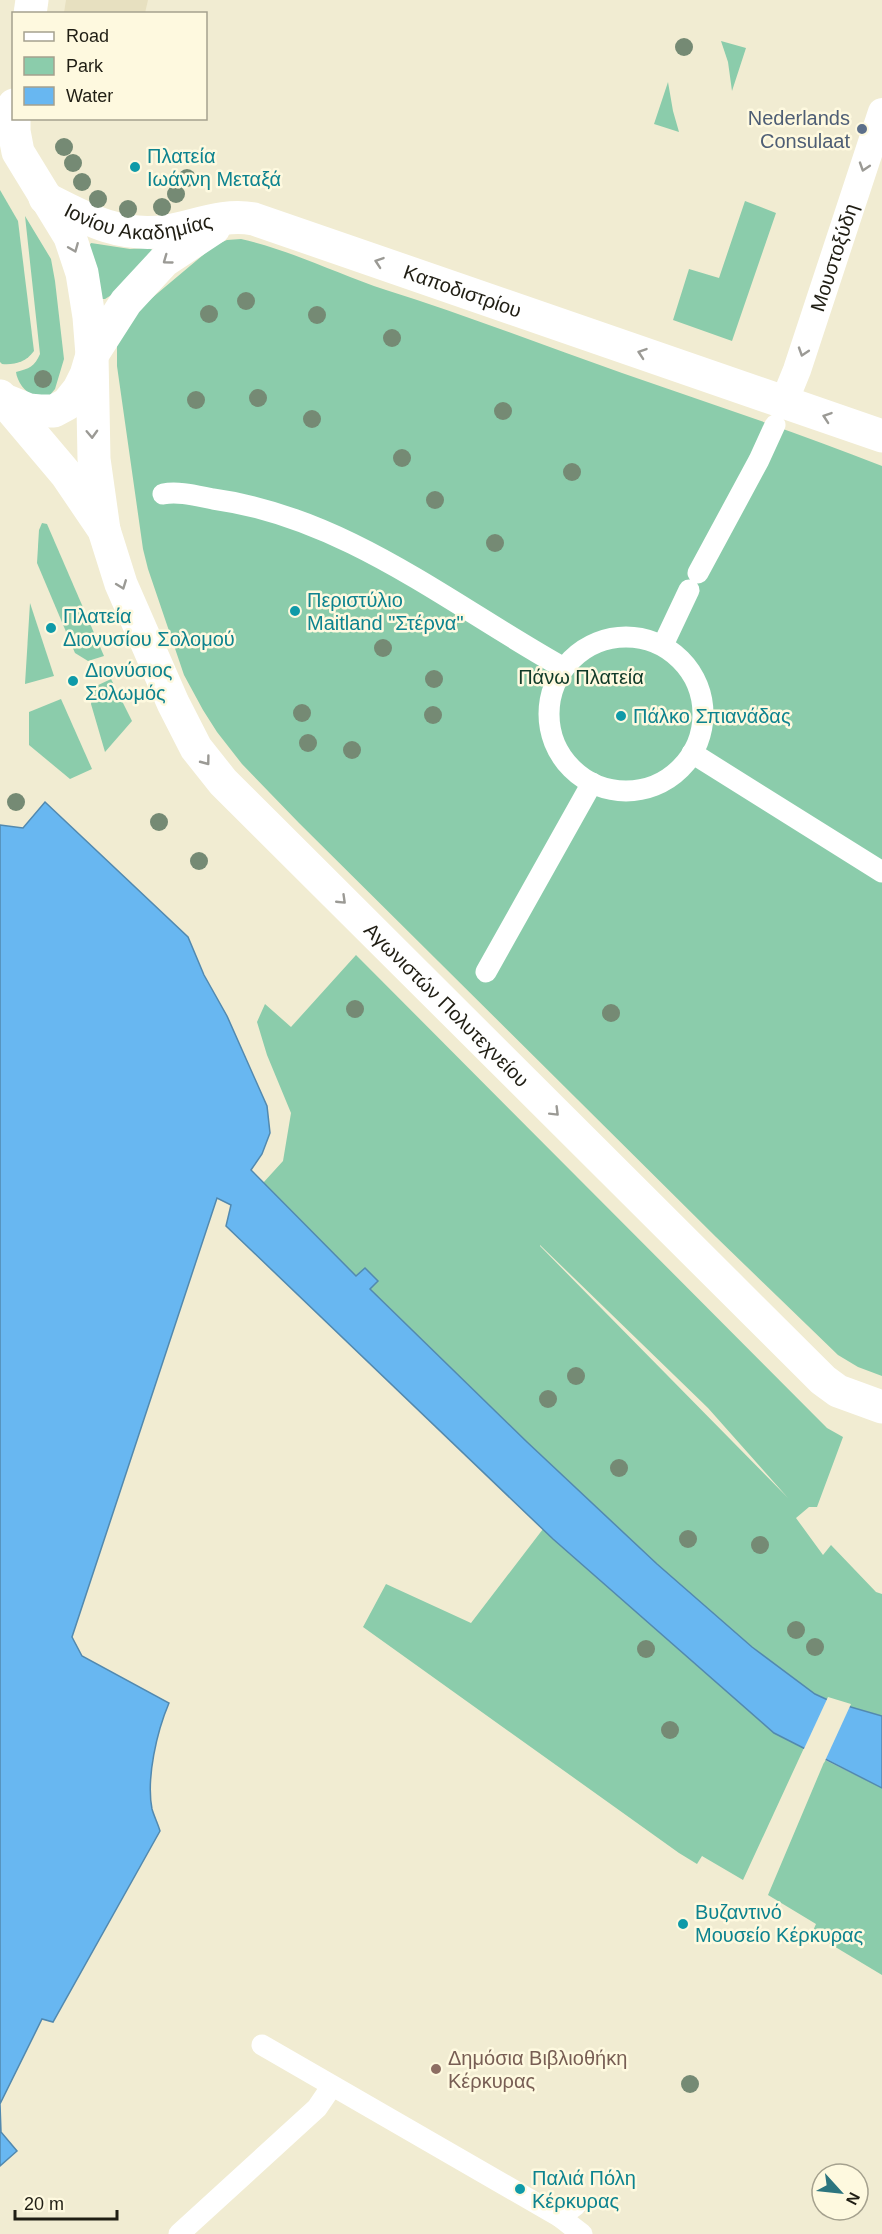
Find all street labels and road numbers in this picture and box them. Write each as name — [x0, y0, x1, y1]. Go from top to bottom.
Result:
street label: Ιονίου Ακαδημίας — [61, 199, 215, 244]
street label: Μουστοξύδη — [806, 201, 862, 314]
street label: Καποδιστρίου — [401, 261, 524, 322]
street label: Αγωνιστών Πολυτεχνείου — [360, 918, 533, 1091]

